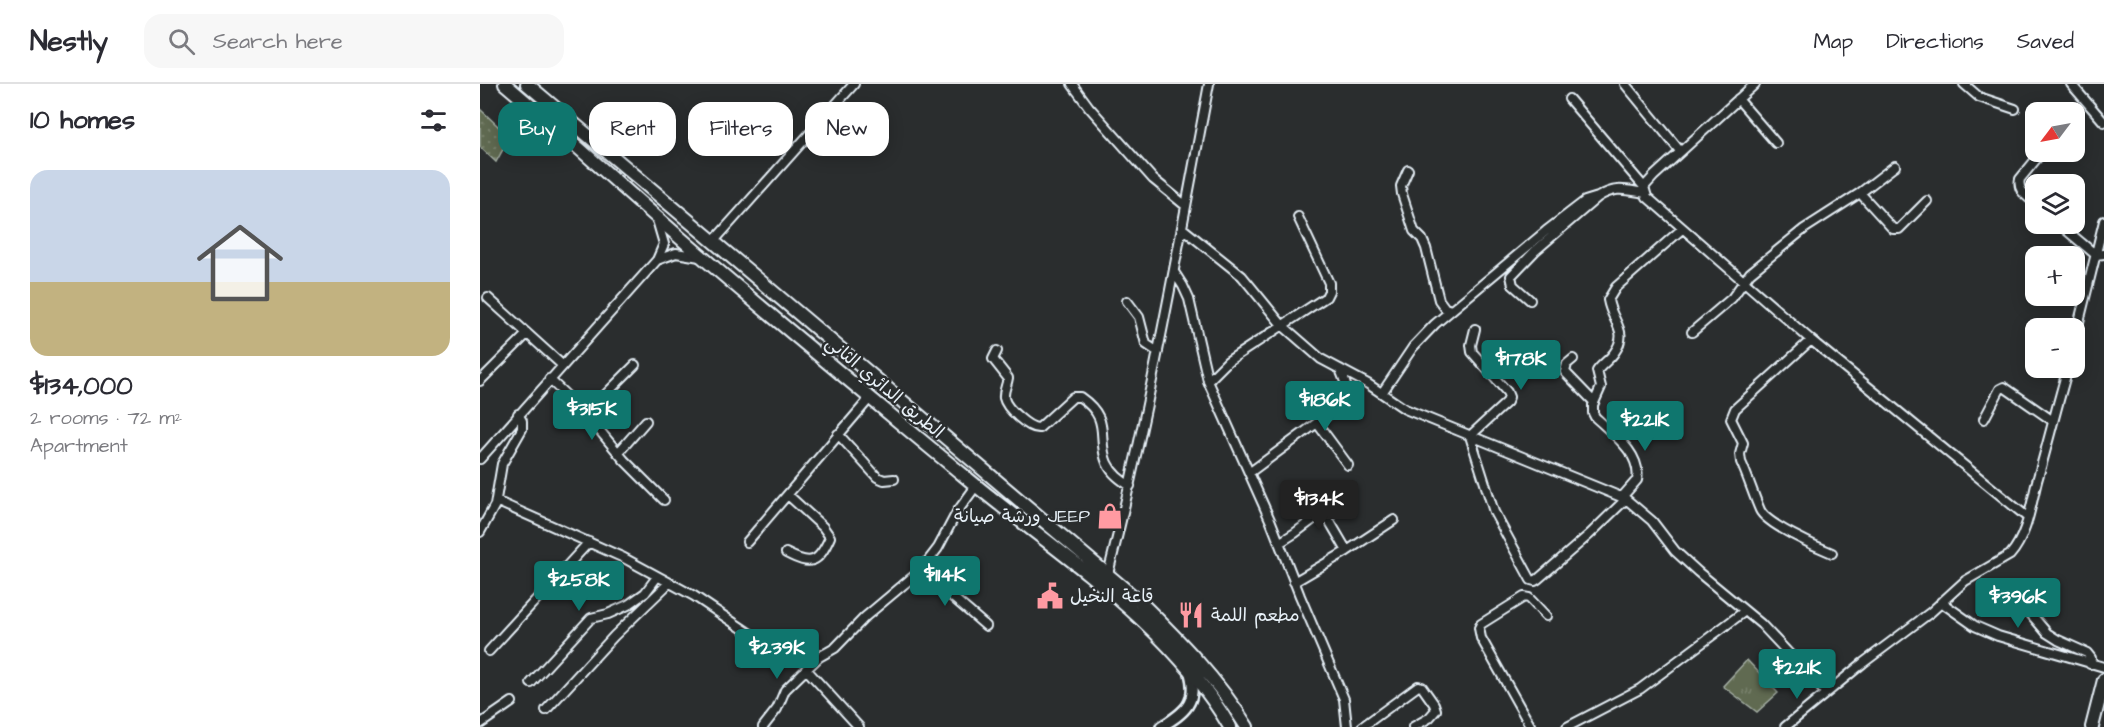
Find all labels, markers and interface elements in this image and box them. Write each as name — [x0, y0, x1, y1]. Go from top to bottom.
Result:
search box — [144, 14, 564, 68]
text: Nestly — [30, 22, 108, 61]
icon: search — [165, 25, 198, 58]
text: Search here — [213, 26, 343, 57]
text: Map — [1813, 27, 1853, 56]
text: Directions — [1886, 27, 1984, 56]
text: Saved — [2017, 27, 2074, 56]
text: 10 homes — [30, 102, 135, 138]
chip: Buy — [498, 102, 577, 156]
chip: Rent — [589, 102, 676, 156]
chip: Filters — [688, 102, 793, 156]
chip: New — [805, 102, 889, 156]
north arrow — [2025, 102, 2085, 162]
map controls — [2025, 102, 2085, 378]
icon: filters — [417, 104, 450, 137]
button: layers — [2025, 174, 2085, 234]
icon: home — [186, 209, 294, 317]
button: + — [2025, 246, 2085, 306]
button: − — [2025, 318, 2085, 378]
street label: الطريق الدائري الثاني — [818, 330, 949, 447]
pin: $178K — [1479, 340, 1563, 391]
text: $178K — [1495, 345, 1547, 373]
text: $134,000 — [30, 368, 133, 404]
pin: $186K — [1283, 381, 1367, 432]
text: $186K — [1299, 386, 1351, 414]
pin: $315K — [550, 390, 634, 441]
text: $315K — [567, 395, 617, 423]
pin: $221K — [1603, 401, 1687, 452]
text: 2 rooms · 72 m² — [30, 404, 182, 432]
text: $221K — [1621, 406, 1669, 434]
text: Apartment — [30, 432, 128, 460]
pin: $134K — [1277, 480, 1361, 531]
text: $134K — [1294, 485, 1344, 513]
shop icon: ورشة صيانة JEEP — [1095, 501, 1125, 531]
place label: ورشة صيانة JEEP — [954, 504, 1091, 529]
pin: $114K — [903, 556, 987, 607]
pin: $258K — [537, 561, 621, 612]
text: $114K — [924, 561, 966, 589]
text: $258K — [548, 566, 610, 594]
pin: $396K — [1976, 578, 2060, 629]
public building icon: قاعة النخيل — [1035, 581, 1065, 611]
text: $396K — [1989, 583, 2047, 611]
place label: قاعة النخيل — [1070, 584, 1154, 609]
restaurant icon: مطعم اللمة — [1176, 600, 1206, 630]
place label: مطعم اللمة — [1211, 603, 1300, 629]
pin: $239K — [735, 629, 819, 680]
text: $239K — [749, 634, 805, 662]
pin: $221K — [1755, 649, 1839, 700]
text: $221K — [1773, 654, 1821, 682]

